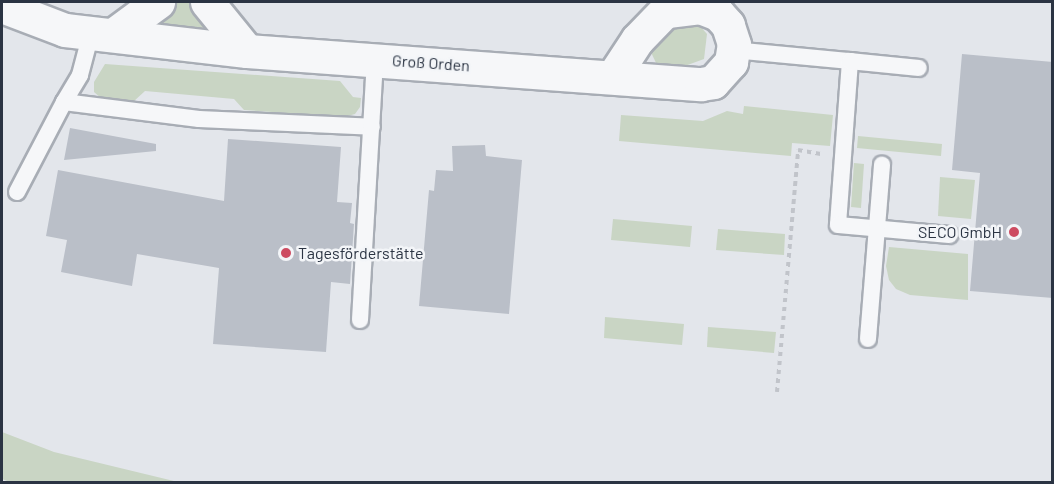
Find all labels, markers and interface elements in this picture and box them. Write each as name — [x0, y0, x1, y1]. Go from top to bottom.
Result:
street label: Groß Orden — [391, 51, 471, 75]
place label: SECO GmbH — [918, 222, 1002, 242]
marker: SECO GmbH — [1007, 225, 1021, 239]
place label: Tagesförderstätte — [298, 243, 424, 263]
marker: Tagesförderstätte — [279, 246, 293, 260]

